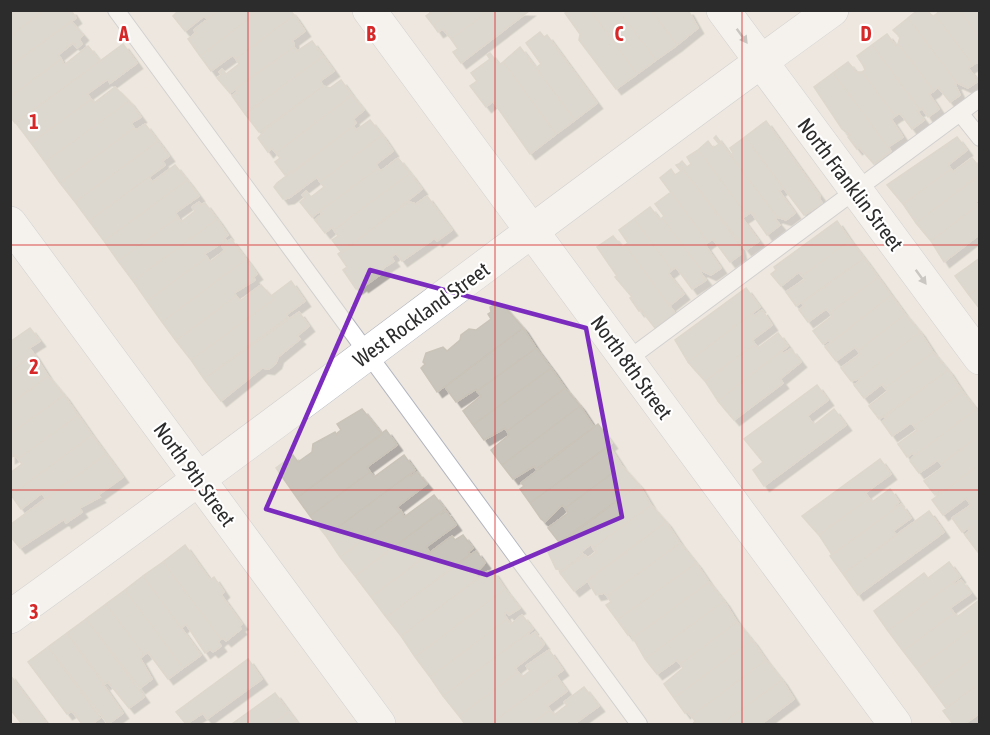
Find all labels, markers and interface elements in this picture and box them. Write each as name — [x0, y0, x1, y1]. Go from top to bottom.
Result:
text: A — [118, 22, 129, 45]
text: B — [366, 22, 376, 45]
text: C — [615, 22, 624, 45]
text: D — [860, 22, 872, 45]
one-way arrow — [736, 28, 748, 44]
text: 1 — [29, 110, 39, 133]
street label: North Franklin Street — [793, 113, 909, 255]
street label: West Rockland Street — [348, 257, 494, 371]
one-way arrow — [914, 270, 926, 285]
street label: North 8th Street — [586, 310, 678, 424]
text: 2 — [29, 355, 39, 378]
street label: North 9th Street — [149, 417, 241, 531]
text: 3 — [29, 600, 39, 623]

